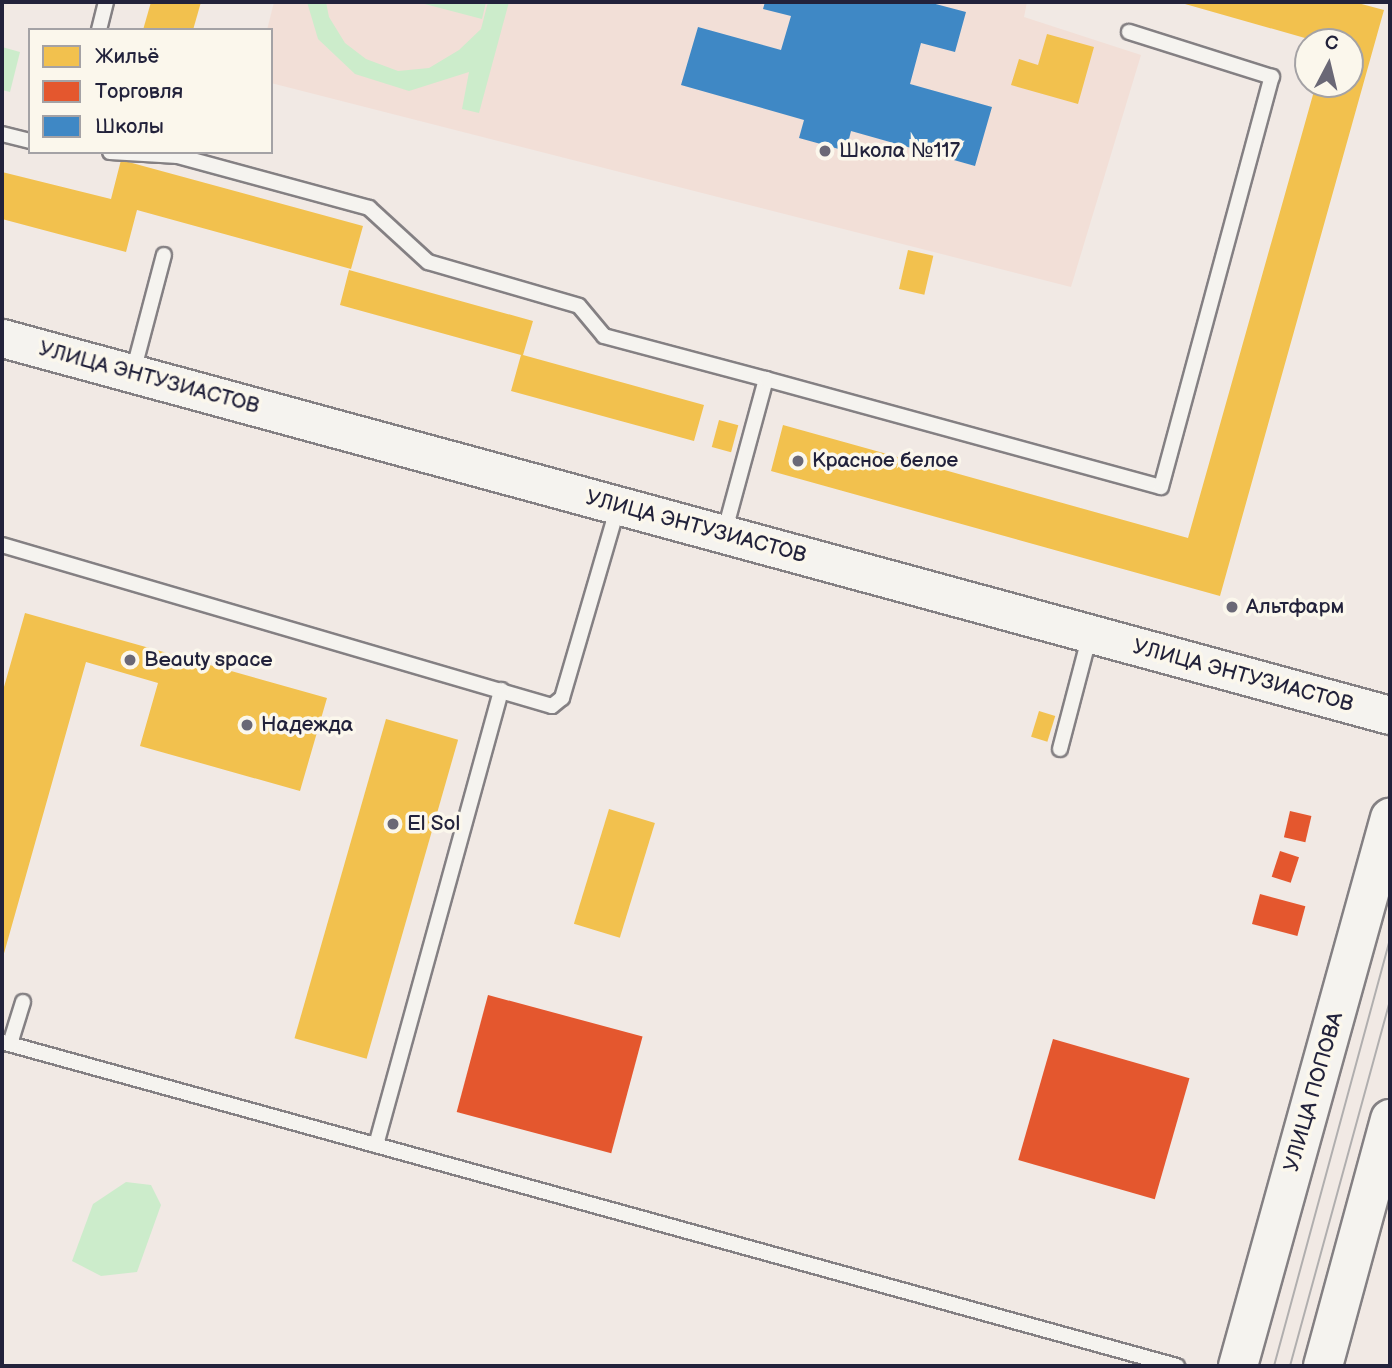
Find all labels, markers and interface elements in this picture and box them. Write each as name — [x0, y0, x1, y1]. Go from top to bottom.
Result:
legend — [28, 28, 273, 154]
north arrow — [1294, 28, 1364, 98]
text: С — [1323, 31, 1339, 56]
text: Жильё — [95, 44, 159, 69]
text: Торговля — [95, 79, 183, 104]
text: Школы — [95, 114, 164, 139]
place label: Школа №117 — [839, 138, 960, 164]
marker: Школа №117 — [817, 143, 833, 159]
street label: УЛИЦА ЭНТУЗИАСТОВ — [36, 336, 262, 420]
place label: Красное белое — [812, 448, 958, 474]
marker: Красное белое — [790, 453, 806, 469]
street label: УЛИЦА ЭНТУЗИАСТОВ — [583, 485, 809, 569]
place label: Альтфарм — [1246, 594, 1344, 620]
marker: Альтфарм — [1224, 599, 1240, 615]
street label: УЛИЦА ЭНТУЗИАСТОВ — [1130, 634, 1356, 718]
place label: Beauty space — [144, 647, 274, 673]
marker: Beauty space — [122, 652, 138, 668]
place label: Надежда — [261, 712, 353, 738]
marker: Надежда — [239, 717, 255, 733]
place label: El Sol — [407, 811, 461, 837]
marker: El Sol — [385, 816, 401, 832]
street label: УЛИЦА ПОПОВА — [1279, 1009, 1349, 1175]

